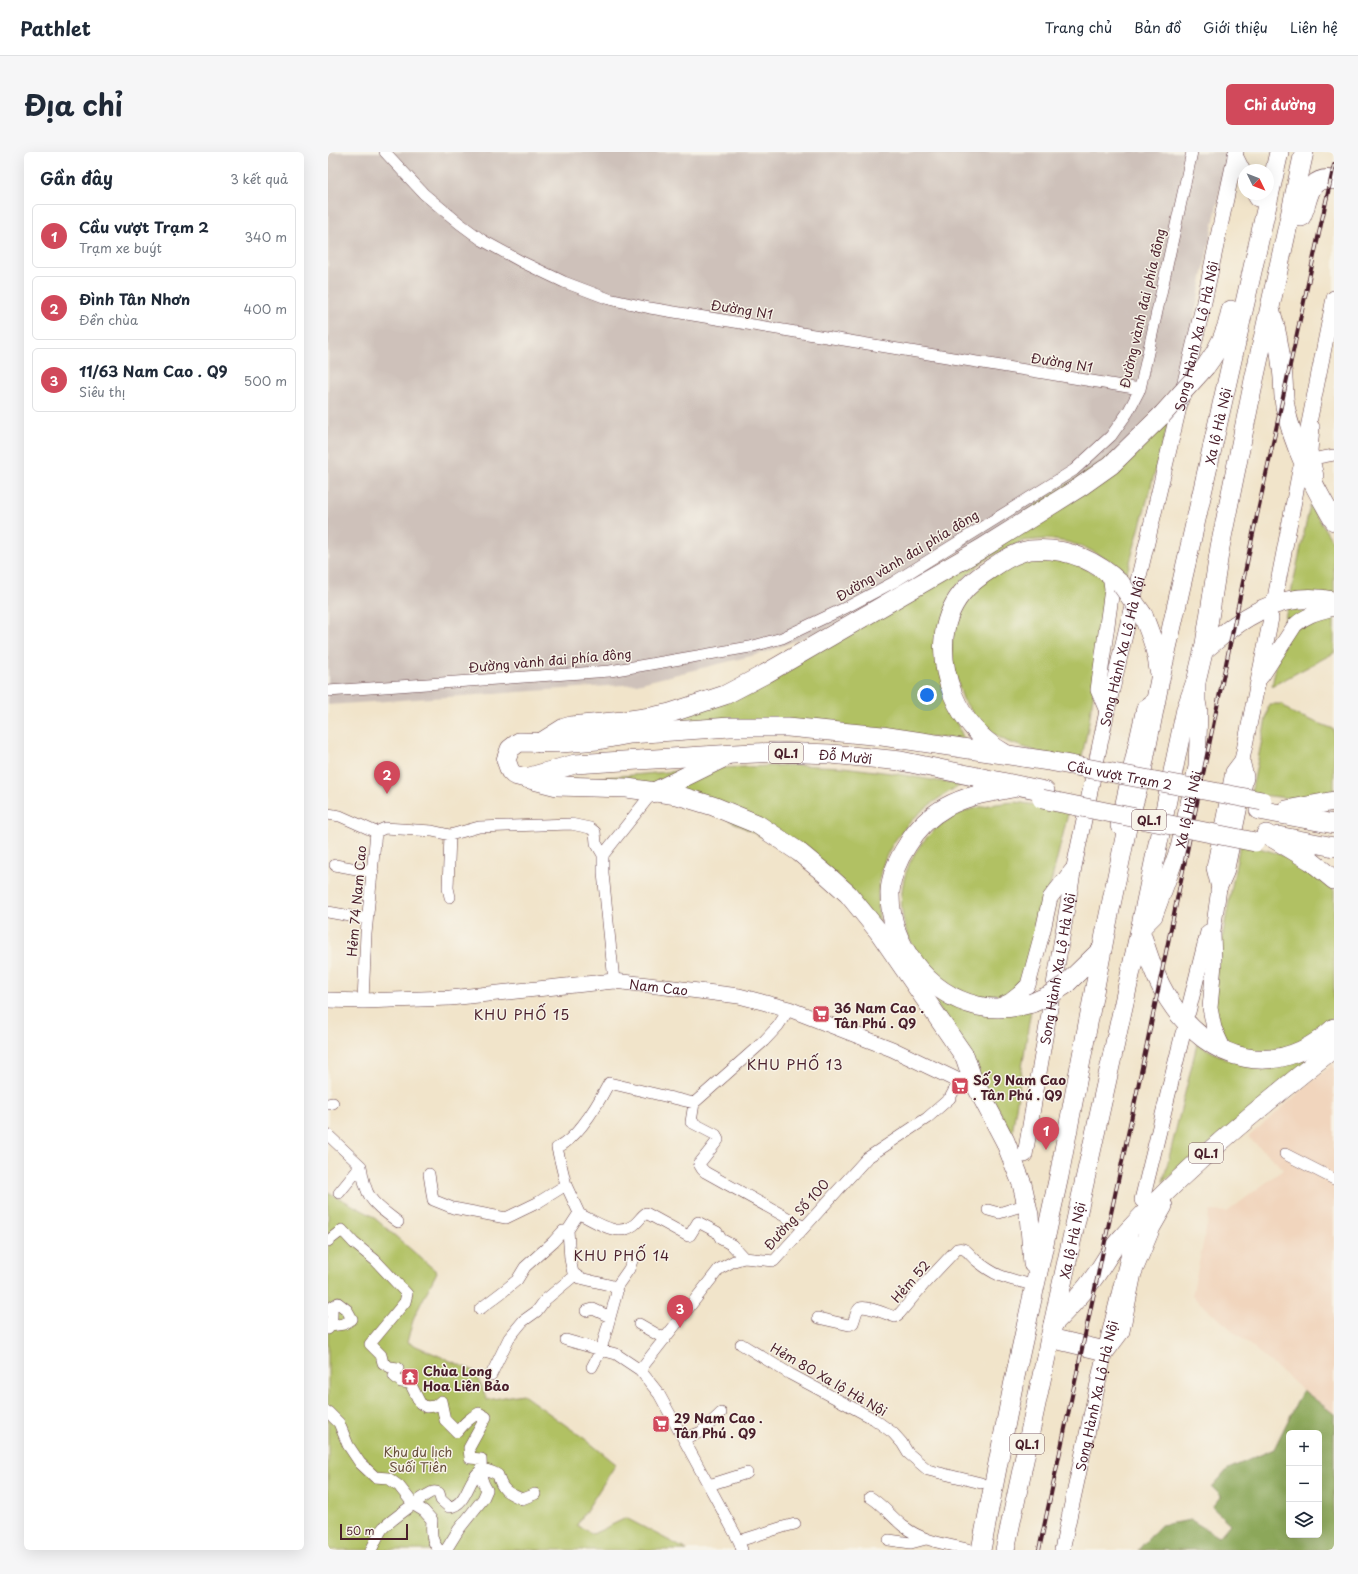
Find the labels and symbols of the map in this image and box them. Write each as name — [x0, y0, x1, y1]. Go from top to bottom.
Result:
north arrow — [1238, 164, 1274, 200]
street label: Đường vành đai phía đông — [1114, 226, 1170, 390]
street label: Song Hành Xa Lộ Hà Nội — [1169, 259, 1222, 413]
street label: Đường N1 — [710, 295, 774, 323]
street label: Đường N1 — [1030, 348, 1094, 376]
street label: Xa lộ Hà Nội — [1199, 386, 1235, 466]
street label: Đường vành đai phía đông — [832, 505, 982, 605]
street label: Song Hành Xa Lộ Hà Nội — [1094, 574, 1148, 728]
street label: Đường vành đai phía đông — [468, 643, 632, 677]
your location — [917, 685, 937, 705]
road number: QL.1 — [769, 743, 803, 763]
street label: Đỗ Mười — [818, 744, 873, 768]
street label: Cầu vượt Trạm 2 — [1066, 755, 1174, 793]
pin: 2 — [374, 761, 400, 794]
street label: Xa lộ Hà Nội — [1170, 769, 1205, 849]
road number: QL.1 — [1132, 810, 1166, 830]
street label: Hẻm 74 Nam Cao — [342, 845, 370, 957]
street label: Song Hành Xa Lộ Hà Nội — [1034, 891, 1079, 1046]
street label: Nam Cao — [628, 973, 689, 999]
place label: 36 Nam Cao . Tân Phú . Q9 — [834, 998, 924, 1032]
district label: KHU PHỐ 15 — [474, 1003, 570, 1025]
supermarket icon: 36 Nam Cao . Tân Phú . Q9 — [811, 1004, 831, 1024]
district label: KHU PHỐ 13 — [747, 1053, 843, 1075]
place label: Số 9 Nam Cao . Tân Phú . Q9 — [973, 1070, 1066, 1104]
supermarket icon: Số 9 Nam Cao . Tân Phú . Q9 — [950, 1076, 970, 1096]
pin: 1 — [1033, 1117, 1059, 1150]
road number: QL.1 — [1189, 1143, 1223, 1163]
street label: Đường Số 100 — [759, 1174, 833, 1254]
street label: Xa lộ Hà Nội — [1054, 1200, 1089, 1280]
district label: KHU PHỐ 14 — [574, 1244, 670, 1266]
street label: Hẻm 52 — [886, 1256, 934, 1306]
pin: 3 — [667, 1295, 693, 1328]
street label: Song Hành Xa Lộ Hà Nội — [1070, 1318, 1122, 1473]
street label: Hẻm 80 Xa lộ Hà Nội — [767, 1338, 891, 1420]
place label: Chùa Long Hoa Liên Bảo — [423, 1361, 510, 1395]
temple icon: Chùa Long Hoa Liên Bảo — [400, 1367, 420, 1387]
place label: 29 Nam Cao . Tân Phú . Q9 — [674, 1408, 763, 1442]
supermarket icon: 29 Nam Cao . Tân Phú . Q9 — [651, 1414, 671, 1434]
road number: QL.1 — [1010, 1434, 1044, 1454]
park label: Khu du lịch Suối Tiên — [383, 1442, 453, 1476]
scale bar — [340, 1522, 408, 1541]

